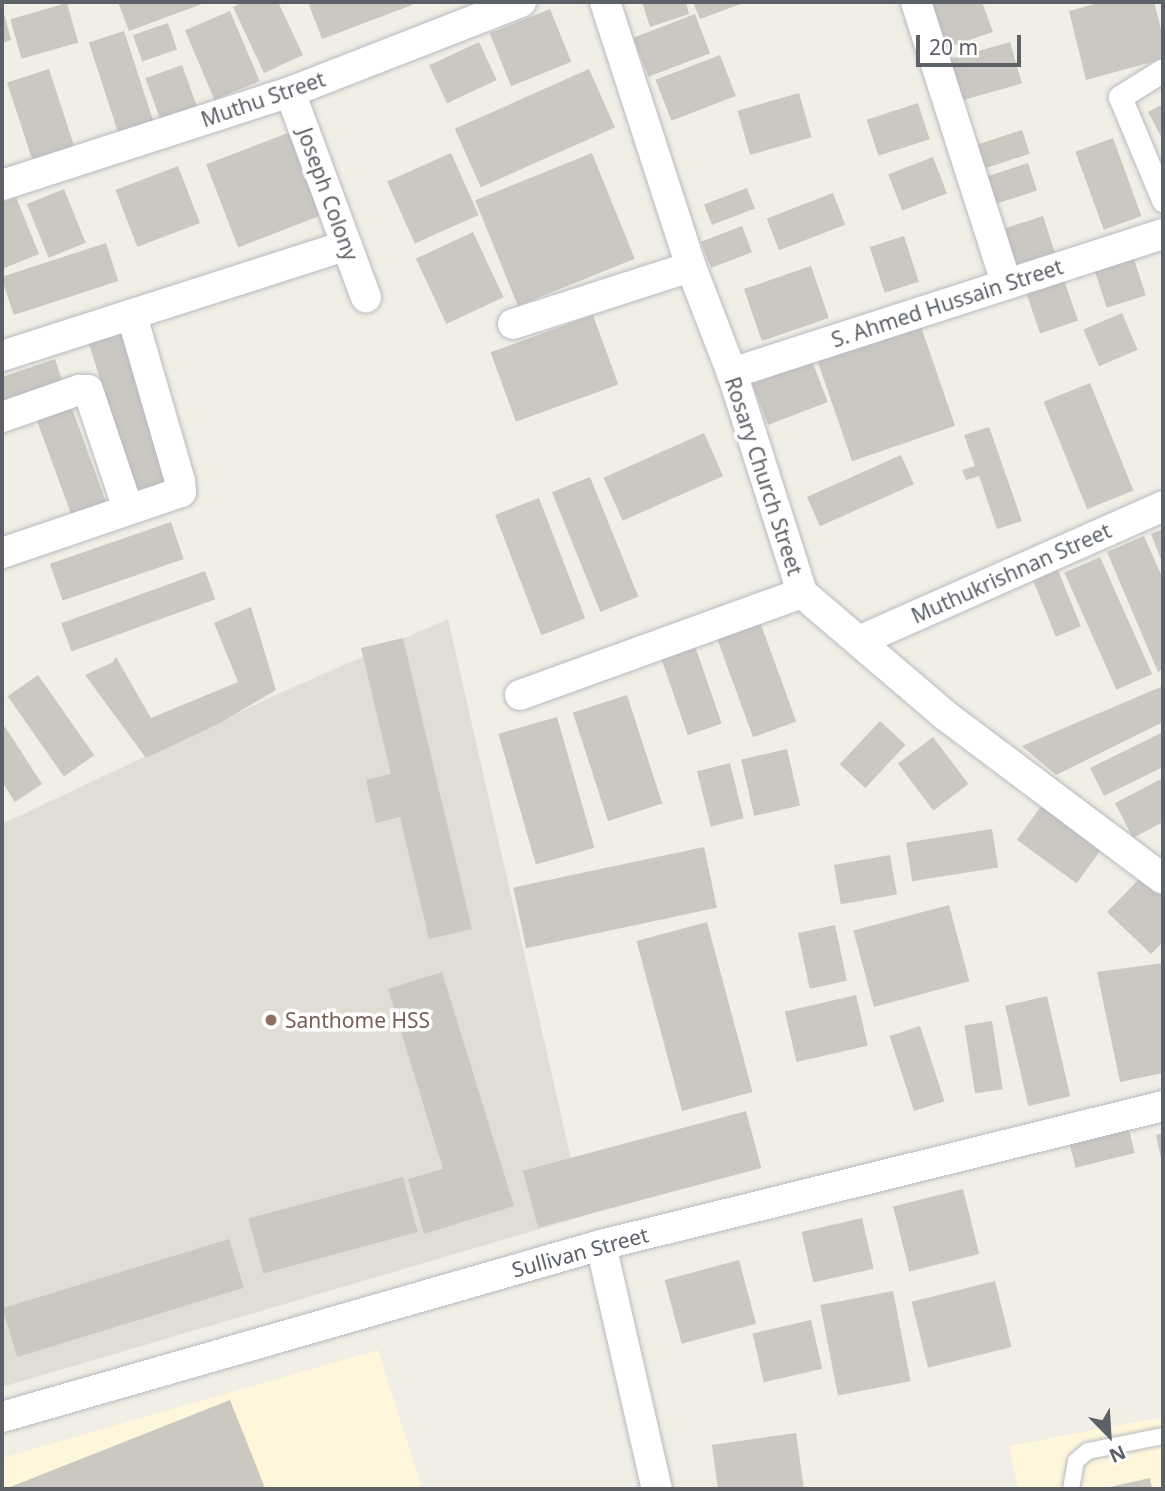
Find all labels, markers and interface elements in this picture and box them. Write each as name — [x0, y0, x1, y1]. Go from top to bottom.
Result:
scale bar — [920, 21, 1025, 65]
text: 20 m — [929, 33, 978, 61]
street label: Muthu Street — [198, 66, 328, 132]
street label: Joseph Colony — [292, 124, 364, 264]
street label: S. Ahmed Hussain Street — [828, 254, 1066, 352]
street label: Rosary Church Street — [720, 374, 808, 578]
street label: Muthukrishnan Street — [907, 518, 1115, 628]
place label: Santhome HSS — [285, 1007, 430, 1033]
marker: Santhome HSS — [263, 1012, 279, 1028]
street label: Sullivan Street — [509, 1222, 651, 1282]
north arrow — [1074, 1400, 1144, 1470]
text: N — [1105, 1439, 1130, 1469]

